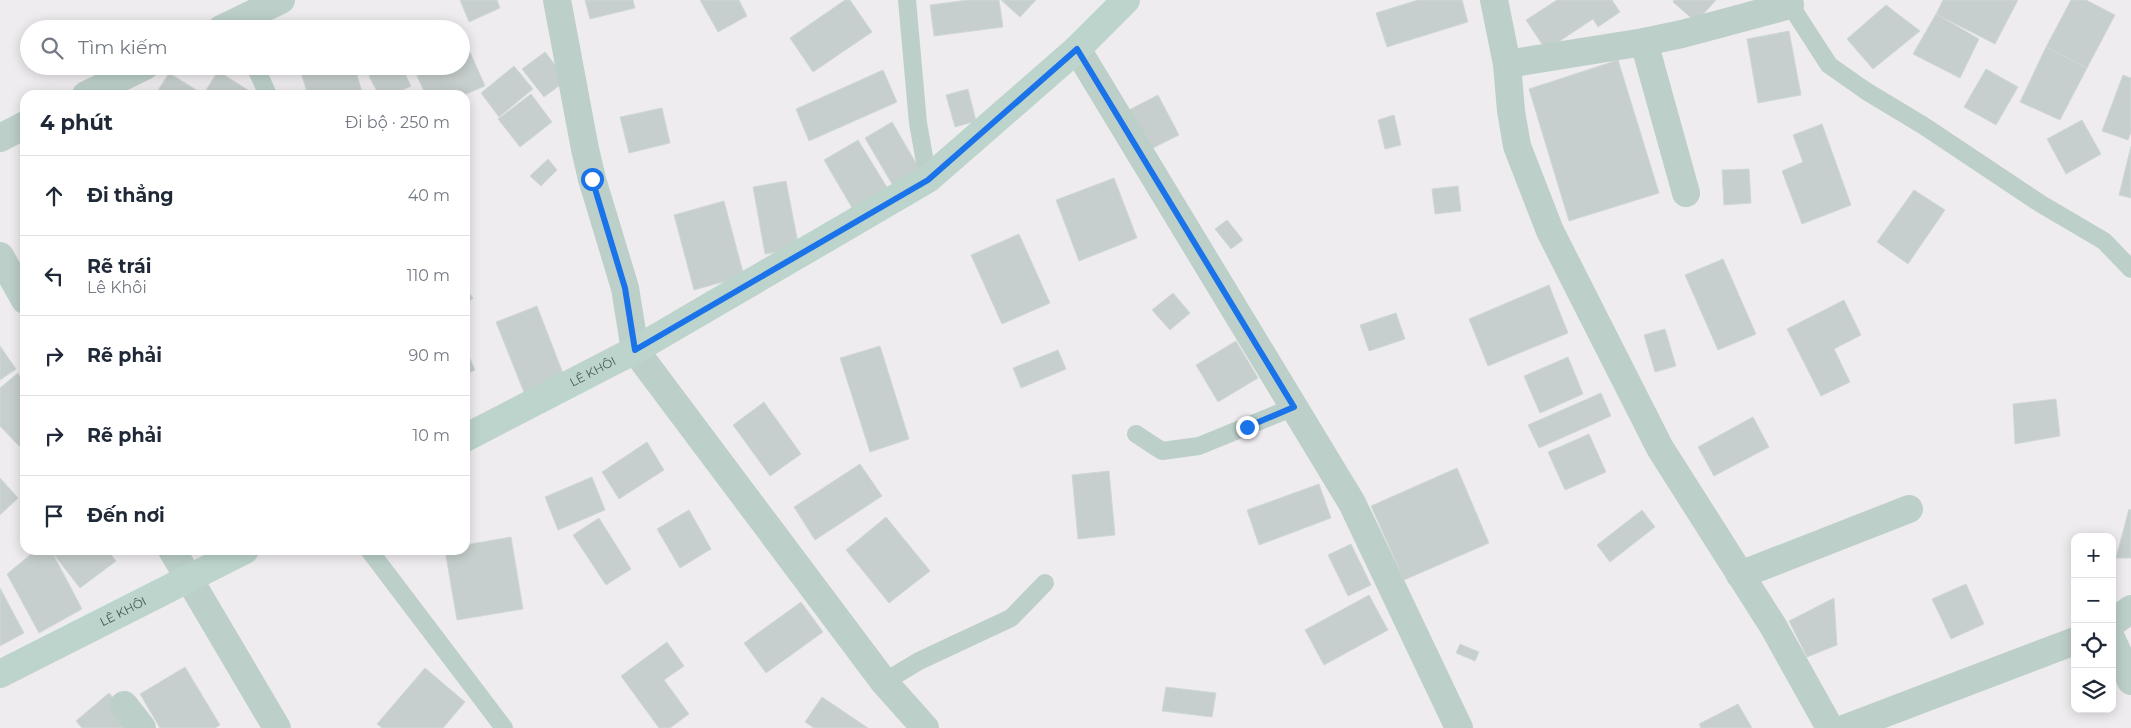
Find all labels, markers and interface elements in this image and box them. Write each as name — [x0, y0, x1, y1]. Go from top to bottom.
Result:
search box — [20, 20, 470, 75]
icon: search — [38, 34, 66, 62]
text: Tìm kiếm — [78, 36, 168, 59]
text: 4 phút — [40, 110, 113, 135]
text: Đi bộ · 250 m — [345, 113, 450, 132]
route start — [581, 168, 604, 191]
icon: ahead — [40, 182, 68, 210]
text: Đi thẳng — [87, 184, 174, 207]
text: 40 m — [408, 186, 450, 205]
text: Rẽ trái — [87, 255, 152, 278]
icon: left — [40, 262, 68, 290]
text: 110 m — [407, 266, 450, 285]
text: Lê Khôi — [87, 278, 147, 297]
icon: right — [40, 342, 68, 370]
text: Rẽ phải — [87, 344, 162, 367]
text: 90 m — [408, 346, 450, 365]
street label: LÊ KHÔI — [567, 353, 618, 390]
route end — [1236, 416, 1259, 439]
icon: right — [40, 422, 68, 450]
text: Rẽ phải — [87, 424, 162, 447]
text: 10 m — [412, 426, 450, 445]
icon: arrive — [40, 502, 68, 530]
text: Đến nơi — [87, 504, 165, 527]
map controls — [2071, 533, 2116, 713]
button: + — [2071, 533, 2116, 578]
button: − — [2071, 578, 2116, 623]
street label: LÊ KHÔI — [97, 593, 149, 629]
button: locate — [2071, 623, 2116, 668]
button: layers — [2071, 668, 2116, 713]

